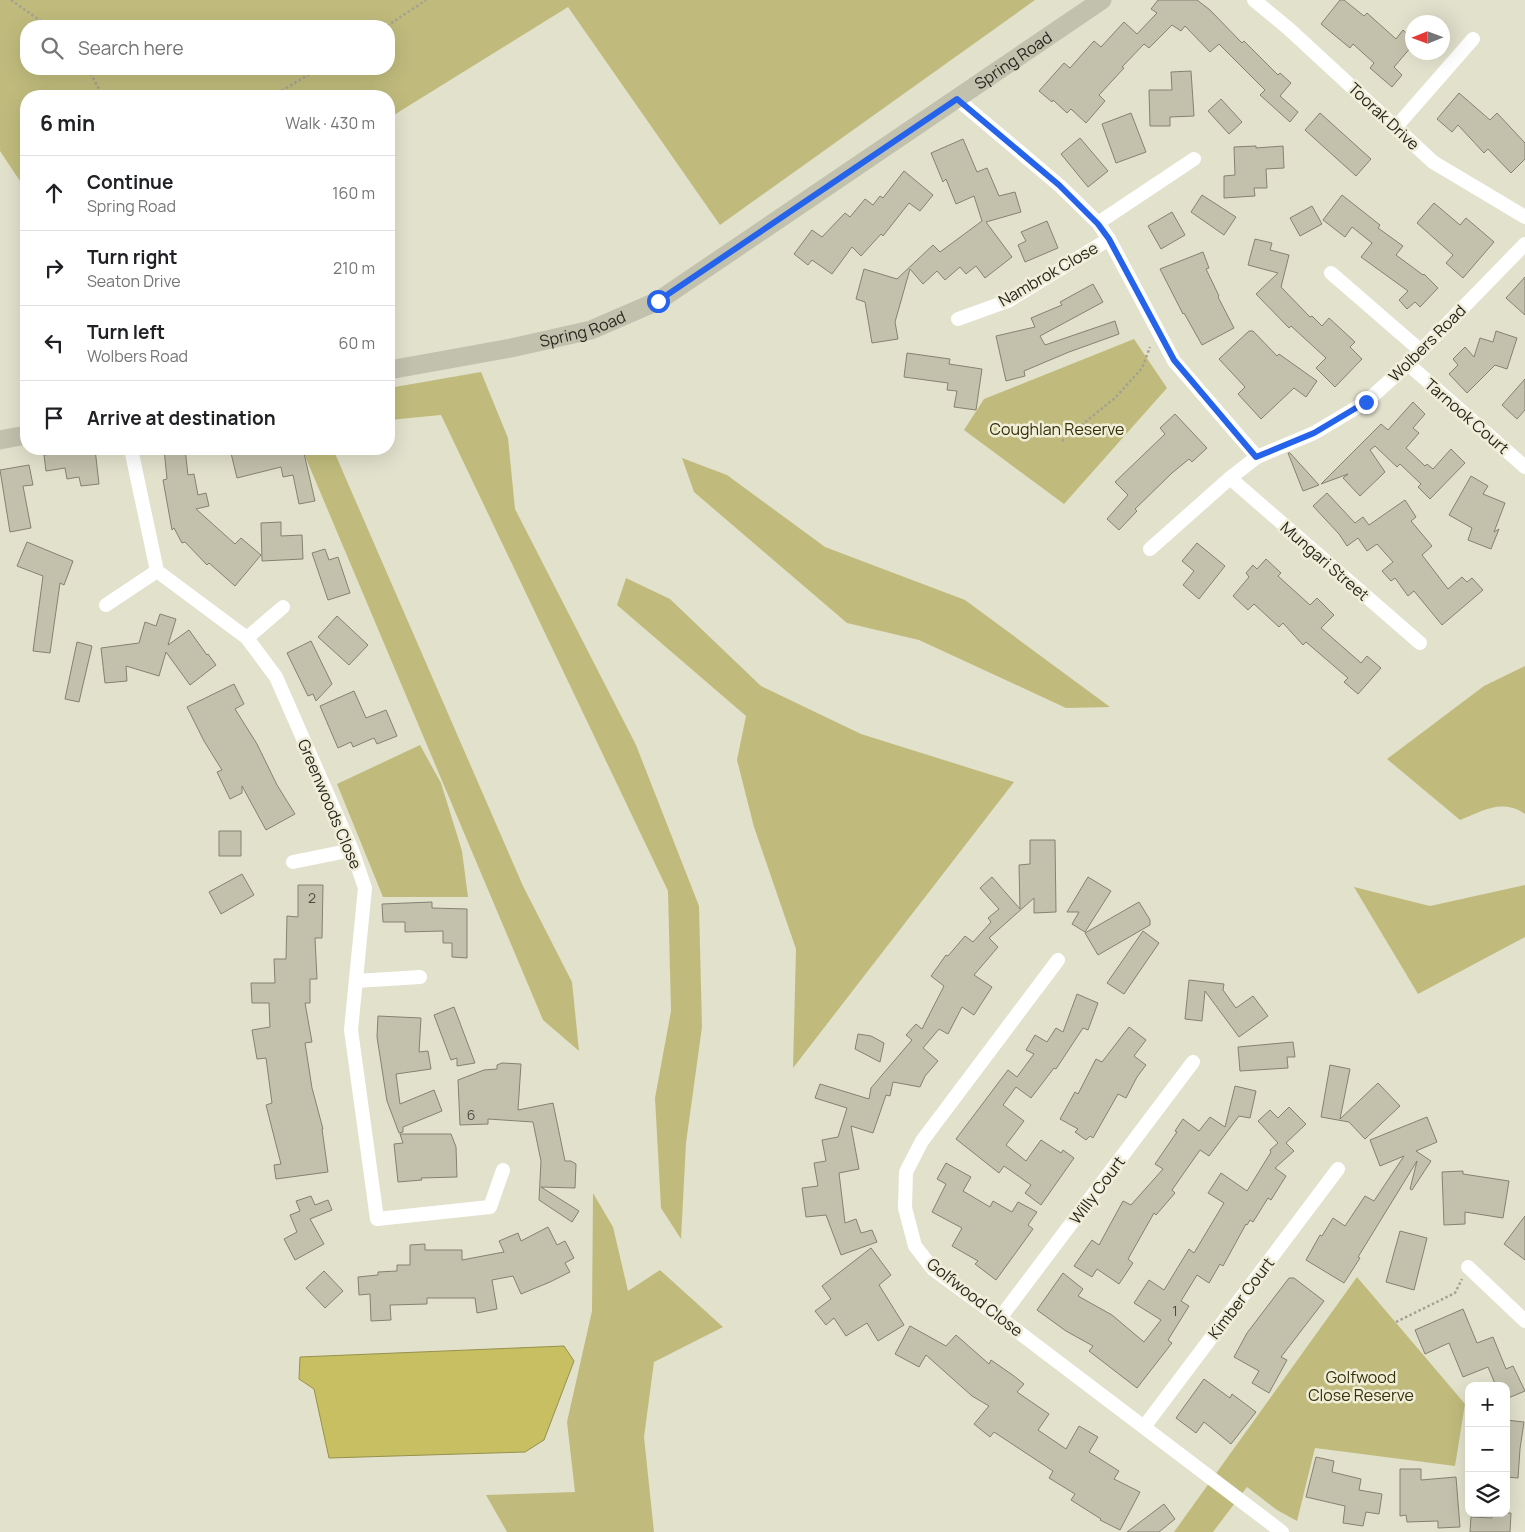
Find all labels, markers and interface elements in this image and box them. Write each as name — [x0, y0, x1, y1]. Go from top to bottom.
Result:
north arrow — [1405, 15, 1450, 60]
search box — [20, 20, 395, 75]
street label: Spring Road — [970, 26, 1056, 94]
icon: search — [38, 34, 66, 62]
text: Search here — [78, 35, 184, 61]
street label: Toorak Drive — [1344, 77, 1424, 155]
text: 6 min — [40, 109, 95, 137]
text: Walk · 430 m — [285, 112, 375, 134]
text: Continue — [87, 169, 173, 195]
icon: ahead — [40, 179, 68, 207]
text: 160 m — [332, 182, 375, 204]
text: Spring Road — [87, 195, 176, 217]
street label: Nambrok Close — [994, 237, 1102, 311]
text: Turn right — [87, 244, 177, 270]
icon: right — [40, 254, 68, 282]
text: 210 m — [333, 257, 375, 279]
text: Seaton Drive — [87, 270, 181, 292]
route start — [647, 290, 670, 313]
street label: Wolbers Road — [1384, 300, 1470, 386]
street label: Spring Road — [537, 305, 629, 352]
text: Turn left — [87, 319, 165, 345]
icon: left — [40, 329, 68, 357]
text: 60 m — [339, 332, 375, 354]
text: Wolbers Road — [87, 345, 188, 367]
street label: Tarnook Court — [1420, 373, 1514, 459]
route end — [1355, 391, 1378, 414]
icon: arrive — [40, 404, 68, 432]
text: Arrive at destination — [87, 405, 276, 431]
park label: Coughlan Reserve — [990, 418, 1124, 440]
street label: Mungari Street — [1276, 516, 1374, 606]
street label: Greenwoods Close — [293, 736, 367, 872]
house number: 2 — [308, 888, 316, 907]
house number: 6 — [467, 1105, 475, 1124]
street label: Willy Court — [1064, 1151, 1130, 1229]
street label: Golfwood Close — [923, 1253, 1027, 1341]
street label: Kimber Court — [1203, 1253, 1279, 1343]
house number: 1 — [1172, 1301, 1178, 1320]
park label: Golfwood Close Reserve — [1308, 1366, 1414, 1406]
map controls — [1465, 1382, 1510, 1517]
button: + — [1465, 1382, 1510, 1427]
button: − — [1465, 1427, 1510, 1472]
button: layers — [1465, 1472, 1510, 1517]

